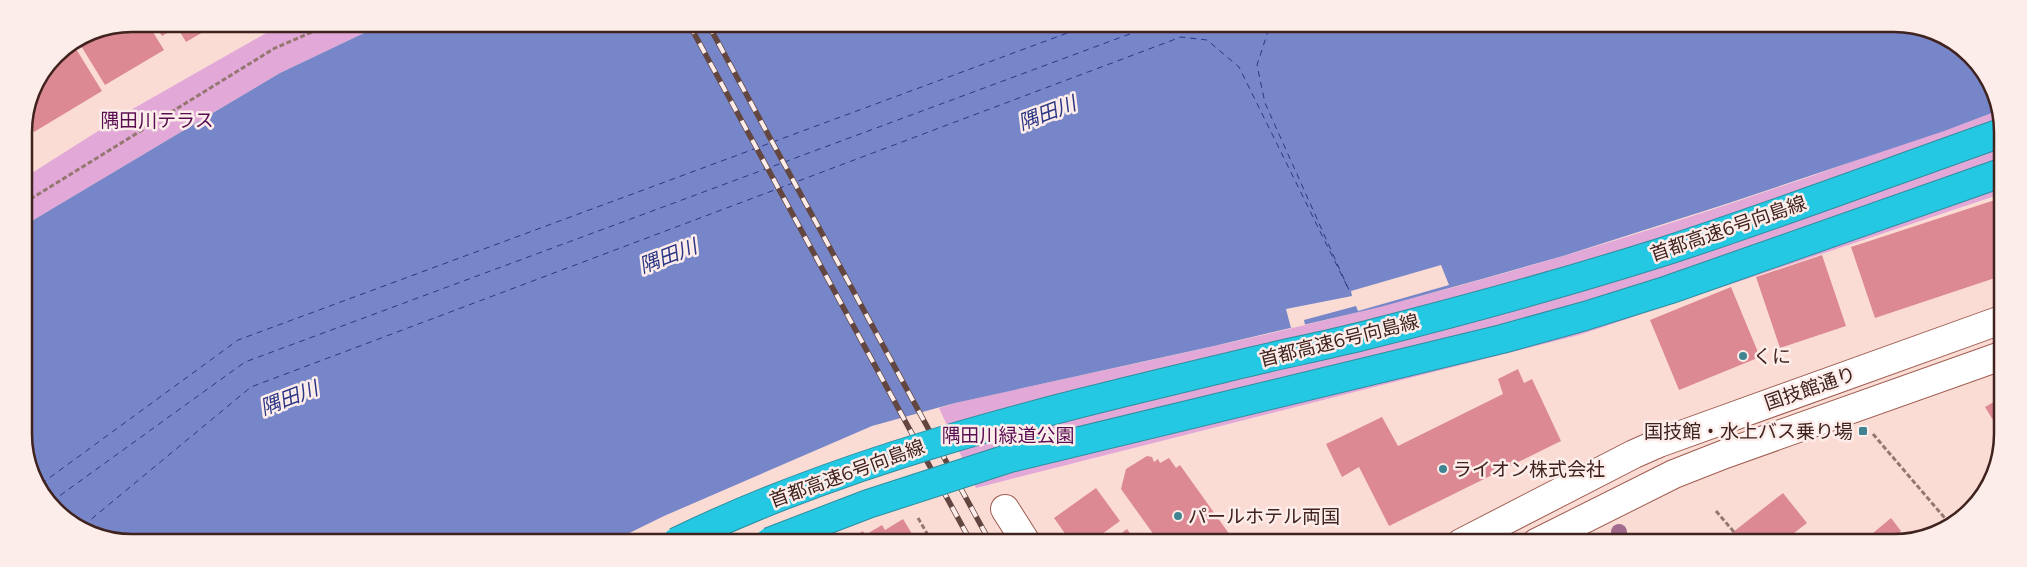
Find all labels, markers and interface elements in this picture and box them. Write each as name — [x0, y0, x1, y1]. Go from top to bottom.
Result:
water label: 隅田川 — [1014, 89, 1081, 135]
park label: 隅田川テラス — [100, 108, 214, 132]
street label: 首都高速6号向島線 — [1647, 190, 1809, 266]
water label: 隅田川 — [635, 232, 702, 278]
street label: 首都高速6号向島線 — [1257, 309, 1421, 371]
place label: くに — [1753, 344, 1791, 368]
marker: くに — [1737, 350, 1749, 362]
street label: 国技館通り — [1761, 361, 1859, 415]
water label: 隅田川 — [256, 374, 323, 420]
place label: 国技館・水上バス乗り場 — [1644, 419, 1853, 443]
park label: 隅田川緑道公園 — [941, 423, 1075, 447]
marker: 国技館・水上バス乗り場 — [1857, 425, 1869, 437]
street label: 首都高速6号向島線 — [766, 434, 928, 512]
place label: ライオン株式会社 — [1453, 457, 1605, 481]
marker: ライオン株式会社 — [1437, 463, 1449, 475]
place label: パールホテル両国 — [1188, 504, 1340, 528]
marker: パールホテル両国 — [1172, 510, 1184, 522]

